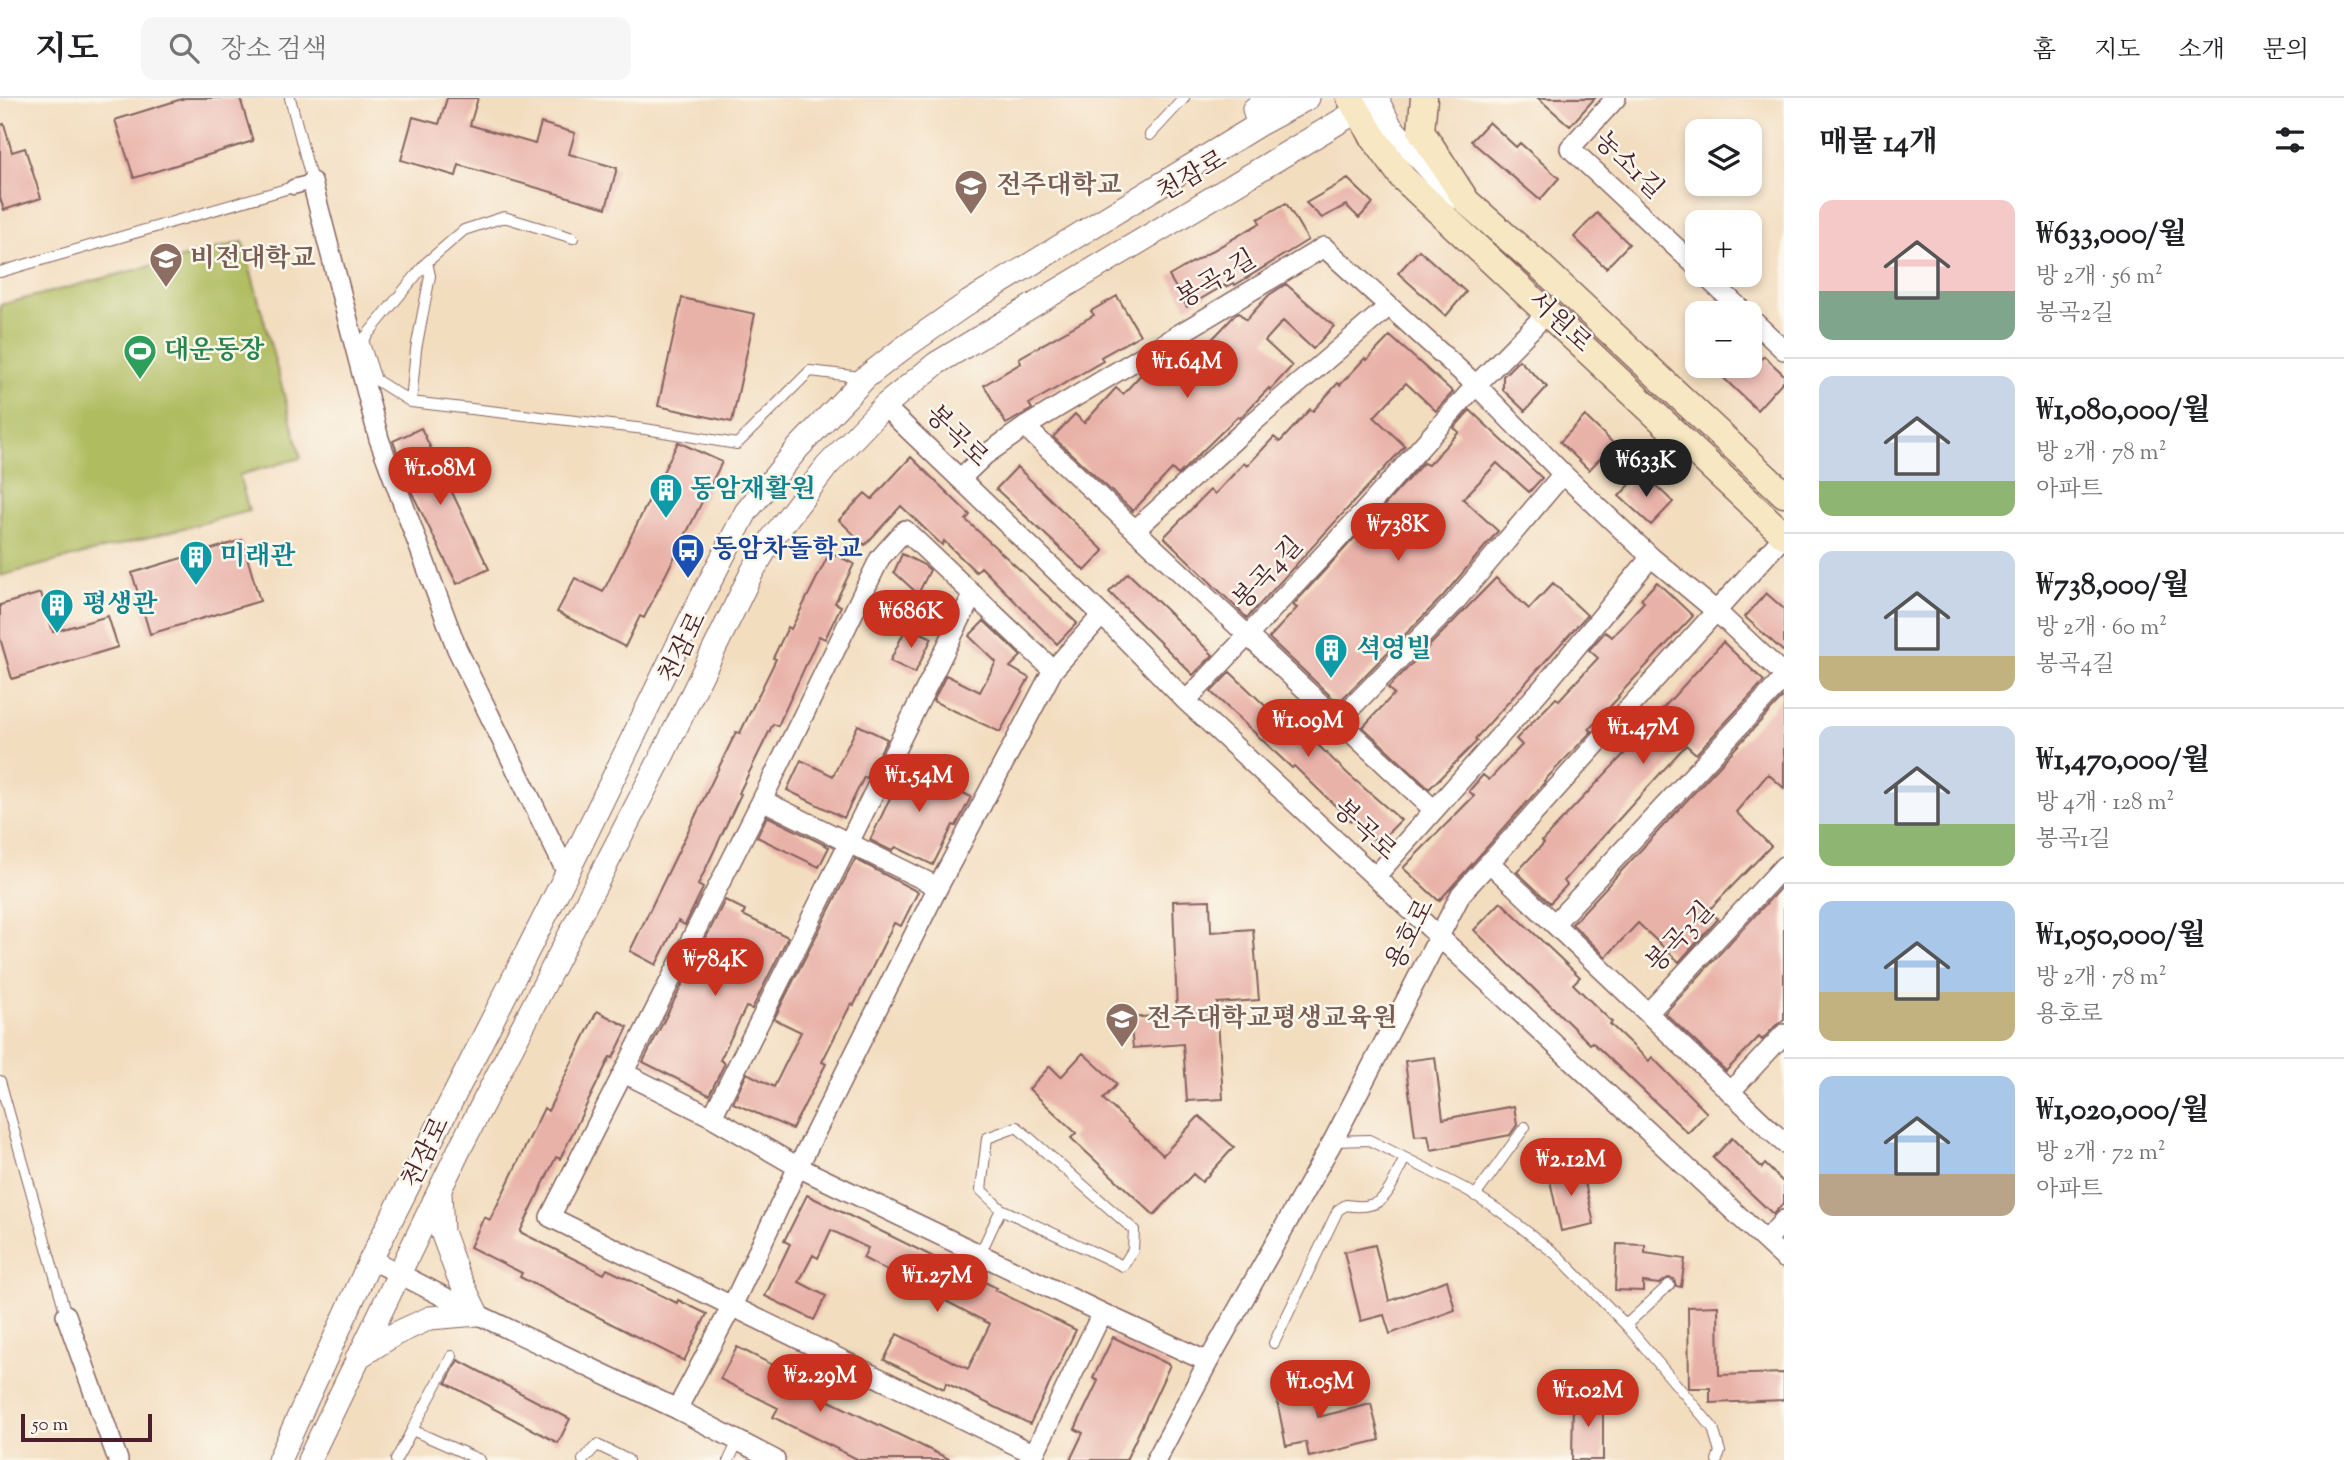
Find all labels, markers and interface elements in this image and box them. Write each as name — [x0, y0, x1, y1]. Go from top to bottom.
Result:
search box — [141, 17, 631, 80]
text: 지도 — [35, 27, 99, 75]
icon: search — [165, 29, 203, 67]
text: 장소 검색 — [221, 32, 327, 69]
text: 홈 — [2033, 34, 2056, 68]
text: 지도 — [2094, 34, 2140, 68]
text: 소개 — [2178, 34, 2225, 68]
text: 문의 — [2263, 34, 2309, 68]
map controls — [1685, 119, 1762, 378]
button: layers — [1685, 119, 1762, 196]
icon: filters — [2271, 121, 2309, 159]
text: 매물 14개 — [1819, 122, 1938, 165]
street label: 농소1길 — [1585, 123, 1671, 209]
street label: 천잠로 — [1150, 142, 1234, 212]
school or university icon: 전주대학교 — [952, 167, 990, 216]
place label: 전주대학교 — [996, 168, 1122, 205]
button: + — [1685, 210, 1762, 287]
text: ₩633,000/월 — [2036, 214, 2187, 257]
icon: home — [1875, 228, 1959, 312]
school or university icon: 비전대학교 — [147, 240, 185, 289]
place label: 비전대학교 — [190, 241, 316, 278]
street label: 봉곡2길 — [1170, 242, 1264, 318]
text: 방 2개 · 56 m² — [2036, 261, 2163, 294]
street label: 서원로 — [1519, 284, 1599, 362]
text: 봉곡2길 — [2036, 298, 2113, 331]
button: − — [1685, 301, 1762, 378]
sports icon: 대운동장 — [121, 332, 159, 381]
place label: 대운동장 — [164, 333, 265, 370]
pin: ₩1.64M — [1130, 341, 1244, 400]
text: ₩1.64M — [1152, 346, 1222, 379]
text: ₩1,080,000/월 — [2036, 390, 2211, 433]
street label: 봉곡로 — [916, 398, 996, 476]
icon: home — [1875, 404, 1959, 488]
text: 방 2개 · 78 m² — [2036, 437, 2166, 470]
pin: ₩633K — [1597, 440, 1695, 499]
text: ₩633K — [1616, 445, 1676, 478]
pin: ₩1.08M — [383, 448, 497, 507]
text: ₩1.08M — [404, 453, 476, 486]
building icon: 동암재활원 — [647, 471, 685, 520]
place label: 동암재활원 — [690, 472, 816, 509]
text: 아파트 — [2036, 474, 2103, 507]
pin: ₩738K — [1349, 504, 1447, 563]
text: ₩738K — [1367, 509, 1429, 542]
street label: 봉곡4길 — [1225, 529, 1313, 619]
bus stop icon: 동암차돌학교 — [669, 531, 707, 580]
place label: 동암차돌학교 — [712, 532, 863, 569]
building icon: 미래관 — [177, 538, 215, 587]
place label: 미래관 — [220, 539, 296, 576]
text: ₩738,000/월 — [2036, 565, 2190, 608]
icon: home — [1875, 579, 1959, 663]
building icon: 평생관 — [38, 586, 76, 635]
place label: 평생관 — [82, 587, 158, 624]
pin: ₩686K — [862, 590, 960, 650]
text: ₩686K — [879, 596, 943, 629]
street label: 천잠로 — [651, 606, 717, 690]
text: 방 2개 · 60 m² — [2036, 612, 2167, 645]
building icon: 셕영빌 — [1312, 631, 1350, 680]
place label: 셕영빌 — [1356, 632, 1431, 669]
text: 봉곡4길 — [2036, 649, 2114, 682]
pin: ₩1.09M — [1251, 700, 1365, 759]
text: ₩1.09M — [1272, 705, 1344, 738]
pin: ₩1.47M — [1586, 706, 1700, 766]
text: ₩1.47M — [1607, 712, 1679, 745]
text: ₩1,470,000/월 — [2036, 740, 2210, 783]
pin: ₩1.54M — [862, 754, 976, 814]
icon: home — [1875, 754, 1959, 838]
text: ₩1.54M — [885, 760, 953, 793]
text: 방 4개 · 128 m² — [2036, 787, 2174, 820]
street label: 봉곡로 — [1324, 792, 1404, 870]
text: 봉곡1길 — [2036, 824, 2110, 857]
street label: 용호로 — [1377, 893, 1445, 977]
street label: 봉곡3길 — [1638, 894, 1724, 982]
text: ₩1,050,000/월 — [2036, 915, 2206, 958]
icon: home — [1875, 929, 1959, 1013]
pin: ₩784K — [666, 939, 764, 998]
text: ₩784K — [683, 944, 747, 977]
text: 방 2개 · 78 m² — [2036, 962, 2166, 995]
text: 용호로 — [2036, 999, 2103, 1032]
school or university icon: 전주대학교평생교육원 — [1103, 1000, 1141, 1049]
place label: 전주대학교평생교육원 — [1146, 1001, 1397, 1038]
text: ₩1,020,000/월 — [2036, 1090, 2209, 1133]
icon: home — [1875, 1104, 1959, 1188]
street label: 천잠로 — [394, 1111, 460, 1195]
text: 방 2개 · 72 m² — [2036, 1137, 2165, 1170]
pin: ₩2.12M — [1514, 1138, 1628, 1198]
text: ₩2.12M — [1536, 1144, 1606, 1177]
text: 아파트 — [2036, 1174, 2103, 1207]
pin: ₩1.27M — [880, 1254, 994, 1314]
text: ₩1.27M — [902, 1260, 972, 1293]
pin: ₩2.29M — [763, 1354, 877, 1414]
text: ₩2.29M — [783, 1360, 857, 1393]
pin: ₩1.05M — [1263, 1360, 1377, 1420]
text: ₩1.05M — [1286, 1366, 1354, 1399]
pin: ₩1.02M — [1531, 1370, 1645, 1429]
text: ₩1.02M — [1553, 1375, 1623, 1408]
scale bar — [21, 1411, 152, 1443]
text: 50 m — [32, 1412, 68, 1439]

